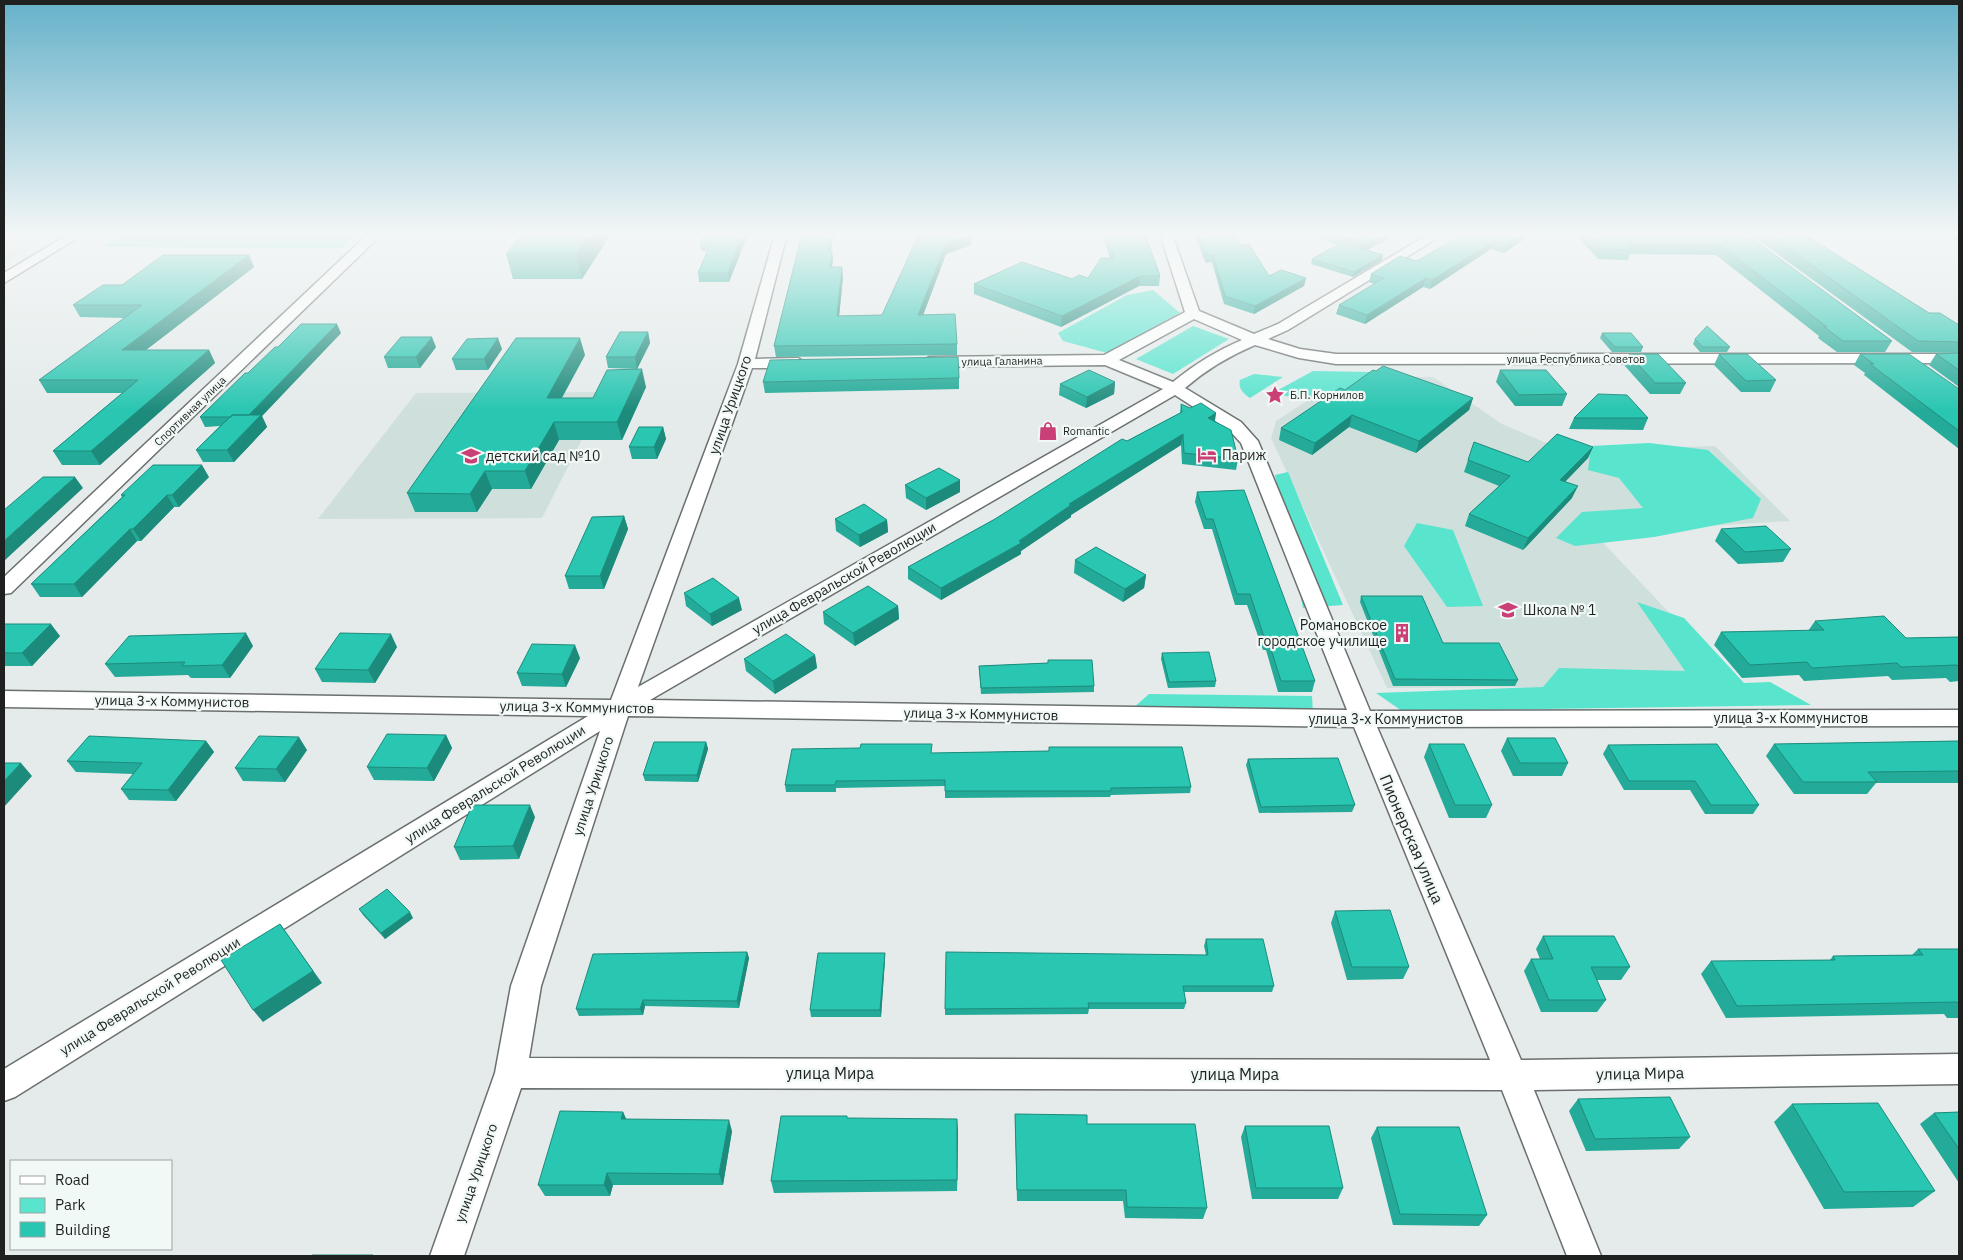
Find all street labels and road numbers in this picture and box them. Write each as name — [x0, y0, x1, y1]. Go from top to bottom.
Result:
street label: улица Республика Советов — [1507, 352, 1645, 366]
street label: улица Урицкого — [705, 353, 755, 457]
street label: улица Галанина — [961, 353, 1043, 369]
street label: Спортивная улица — [151, 373, 229, 449]
street label: улица Февральской Революции — [749, 518, 939, 638]
street label: улица 3-х Коммунистов — [94, 691, 250, 711]
street label: улица 3-х Коммунистов — [499, 697, 655, 717]
street label: улица 3-х Коммунистов — [903, 704, 1059, 724]
street label: улица 3-х Коммунистов — [1714, 709, 1868, 727]
street label: улица 3-х Коммунистов — [1309, 710, 1463, 728]
street label: улица Февральской Революции — [401, 721, 589, 847]
street label: улица Урицкого — [568, 734, 618, 838]
street label: Пионерская улица — [1376, 771, 1449, 907]
street label: улица Февральской Революции — [56, 933, 244, 1059]
street label: улица Мира — [1596, 1062, 1685, 1084]
street label: улица Мира — [786, 1063, 875, 1083]
street label: улица Мира — [1191, 1064, 1280, 1084]
street label: улица Урицкого — [451, 1121, 501, 1225]

